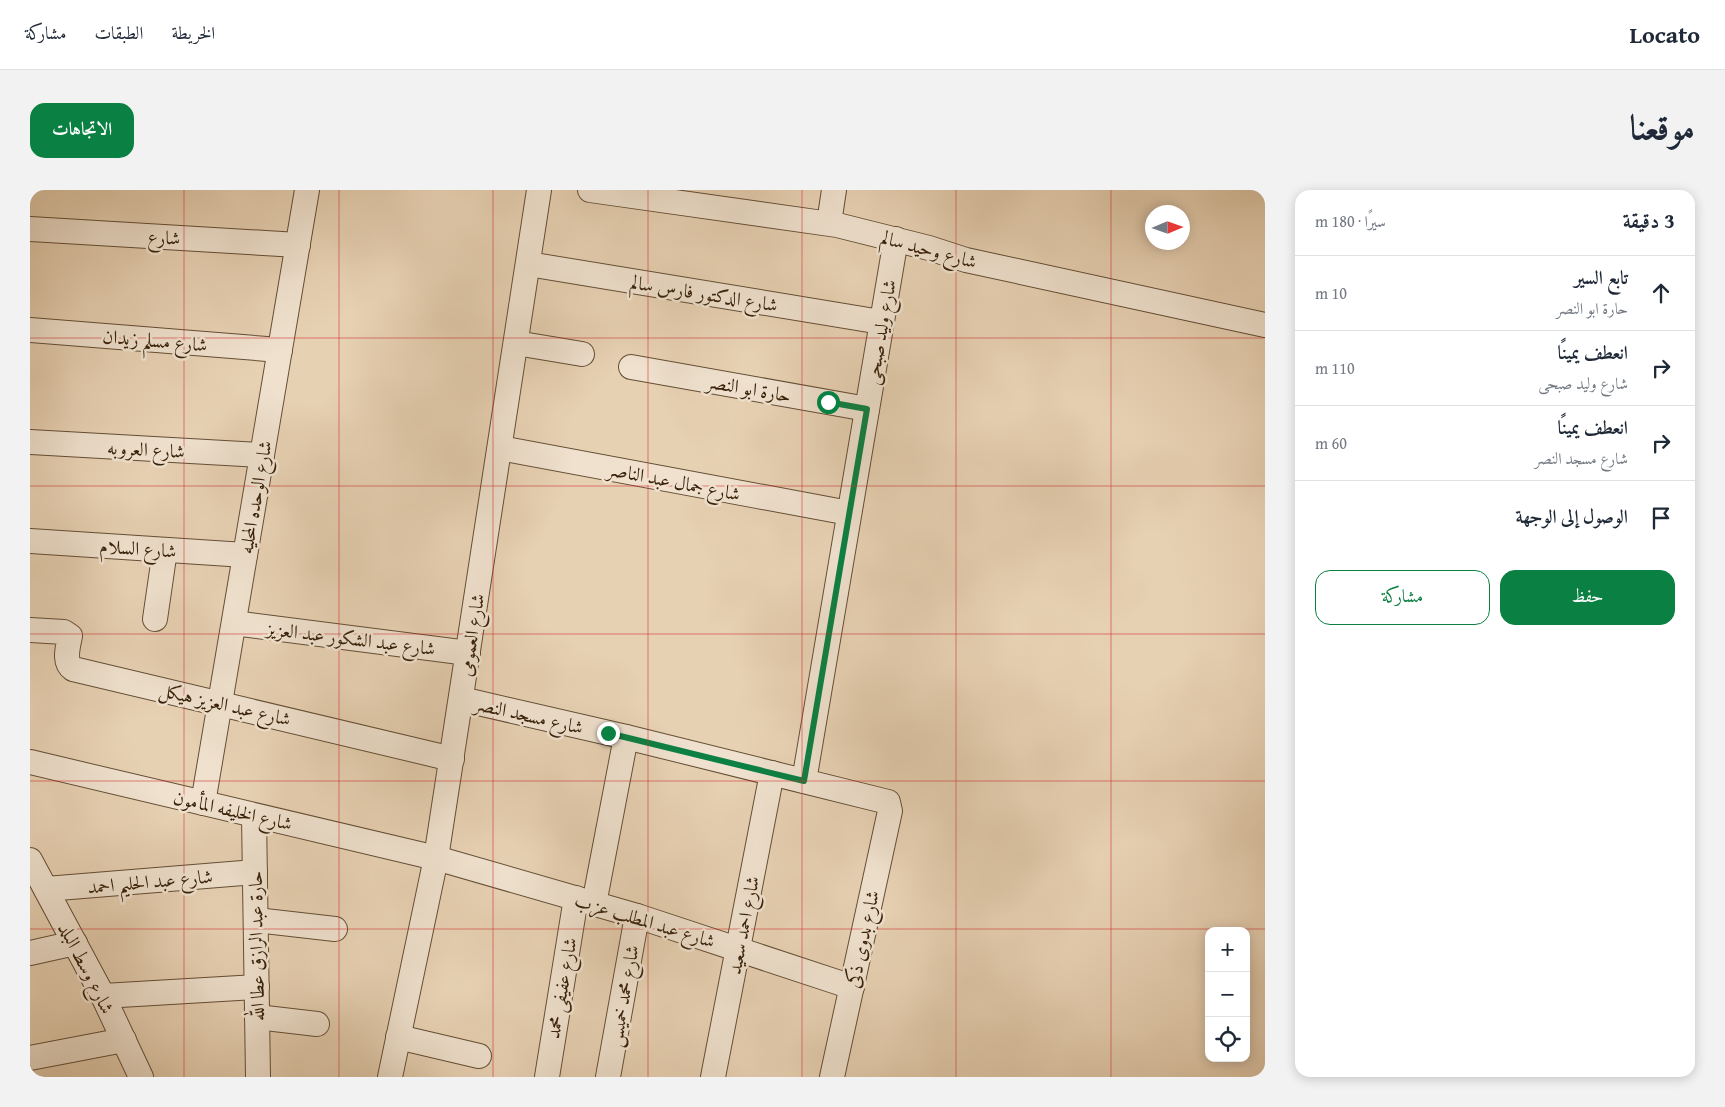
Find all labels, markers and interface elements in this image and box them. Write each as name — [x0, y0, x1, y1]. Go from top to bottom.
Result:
text: Locato — [1630, 17, 1700, 52]
text: مشاركة — [25, 19, 66, 46]
text: الطبقات — [94, 19, 143, 46]
text: الخريطة — [171, 19, 215, 46]
text: موقعنا — [1630, 101, 1695, 152]
button: الاتجاهات — [30, 103, 134, 158]
north arrow — [1145, 205, 1190, 250]
text: 3 دقيقة — [1623, 205, 1675, 236]
text: سيرًا · 180 m — [1315, 209, 1386, 233]
street label: شارع — [147, 222, 181, 254]
street label: شارع وحيد سالم — [877, 223, 980, 278]
text: تابع السير — [1574, 263, 1628, 291]
street label: شارع الدكتور فارس سالم — [628, 268, 780, 321]
street label: شارع وليد صبحى — [857, 277, 905, 387]
icon: ahead — [1647, 279, 1675, 307]
text: 10 m — [1315, 281, 1347, 305]
text: حارة ابو النصر — [1556, 296, 1628, 320]
street label: شارع مسلم زيدان — [101, 321, 209, 365]
text: انعطف يمينًا — [1558, 338, 1628, 366]
icon: right — [1647, 354, 1675, 382]
text: 110 m — [1315, 356, 1355, 380]
street label: حارة ابو النصر — [703, 366, 793, 409]
text: شارع وليد صبحى — [1538, 371, 1628, 395]
route start — [817, 391, 840, 414]
text: انعطف يمينًا — [1558, 413, 1628, 441]
icon: right — [1647, 429, 1675, 457]
text: 60 m — [1315, 431, 1347, 455]
street label: شارع العروبه — [106, 433, 186, 467]
street label: شارع الوحده المحليه — [231, 438, 281, 556]
text: شارع مسجد النصر — [1535, 446, 1628, 470]
street label: شارع جمال عبد الناصر — [603, 454, 743, 510]
text: الوصول إلى الوجهة — [1516, 502, 1628, 530]
icon: arrive — [1647, 504, 1675, 532]
street label: شارع السلام — [98, 531, 177, 568]
button: مشاركة — [1315, 570, 1490, 625]
button: حفظ — [1500, 570, 1675, 625]
street label: شارع العمومى — [451, 592, 493, 679]
street label: شارع عبد الشكور عبد العزيز — [263, 613, 437, 664]
street label: شارع عبد العزيز هيكل — [156, 675, 294, 735]
street label: شارع مسجد النصر — [469, 688, 586, 743]
route end — [597, 722, 620, 745]
street label: شارع الخليفه المأمون — [170, 783, 295, 839]
street label: شارع عبد الحليم احمد — [86, 862, 214, 906]
street label: حارة عبد الرازق عطا الله — [241, 871, 271, 1021]
street label: شارع احمد سعيد — [720, 873, 768, 977]
street label: شارع عبد المطلب عزب — [571, 885, 719, 957]
street label: شارع بدوى ذكى — [838, 888, 888, 991]
street label: شارع وسط البلد — [50, 918, 122, 1019]
map controls — [1205, 927, 1250, 1062]
button: + — [1205, 927, 1250, 972]
street label: شارع عفيفى محمد — [538, 935, 586, 1041]
street label: شارع محمد خميس — [600, 943, 648, 1050]
button: − — [1205, 972, 1250, 1017]
button: locate — [1205, 1017, 1250, 1062]

